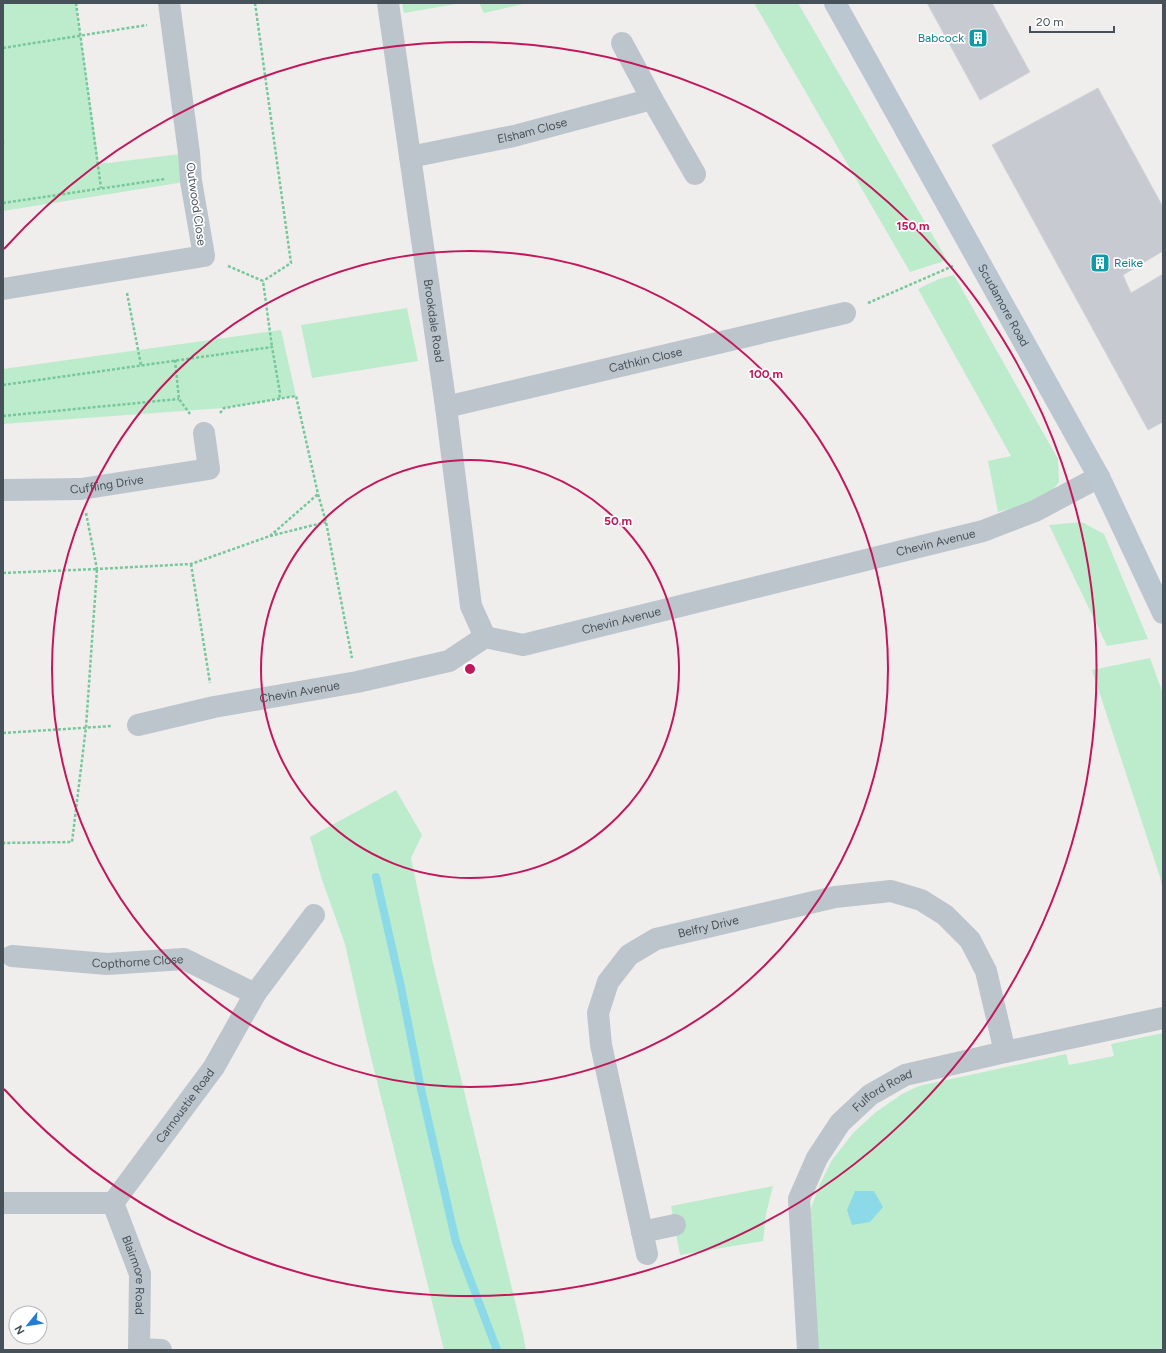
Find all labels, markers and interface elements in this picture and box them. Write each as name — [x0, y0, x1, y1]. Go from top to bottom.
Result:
scale bar — [1030, 8, 1114, 34]
text: 20 m — [1036, 15, 1064, 29]
building icon: Babcock — [967, 27, 989, 49]
place label: Babcock — [918, 31, 964, 45]
street label: Elsham Close — [496, 115, 569, 146]
street label: Outwood Close — [183, 161, 209, 247]
text: 150 m — [896, 219, 930, 233]
building icon: Reike — [1089, 252, 1111, 274]
place label: Reike — [1114, 256, 1144, 270]
street label: Scudamore Road — [975, 262, 1032, 349]
street label: Brookdale Road — [421, 278, 447, 363]
street label: Cathkin Close — [608, 345, 684, 375]
text: 100 m — [749, 367, 783, 381]
street label: Cuffling Drive — [70, 472, 145, 496]
text: 50 m — [604, 514, 632, 528]
street label: Chevin Avenue — [895, 526, 977, 559]
street label: Chevin Avenue — [580, 604, 663, 637]
centre of rings — [463, 662, 477, 676]
street label: Chevin Avenue — [258, 678, 341, 706]
street label: Belfry Drive — [676, 913, 741, 941]
street label: Copthorne Close — [91, 952, 184, 971]
street label: Carnoustie Road — [153, 1066, 217, 1146]
street label: Fulford Road — [850, 1067, 914, 1115]
street label: Blairmore Road — [119, 1234, 147, 1315]
north arrow — [8, 1305, 48, 1345]
text: N — [12, 1323, 28, 1337]

